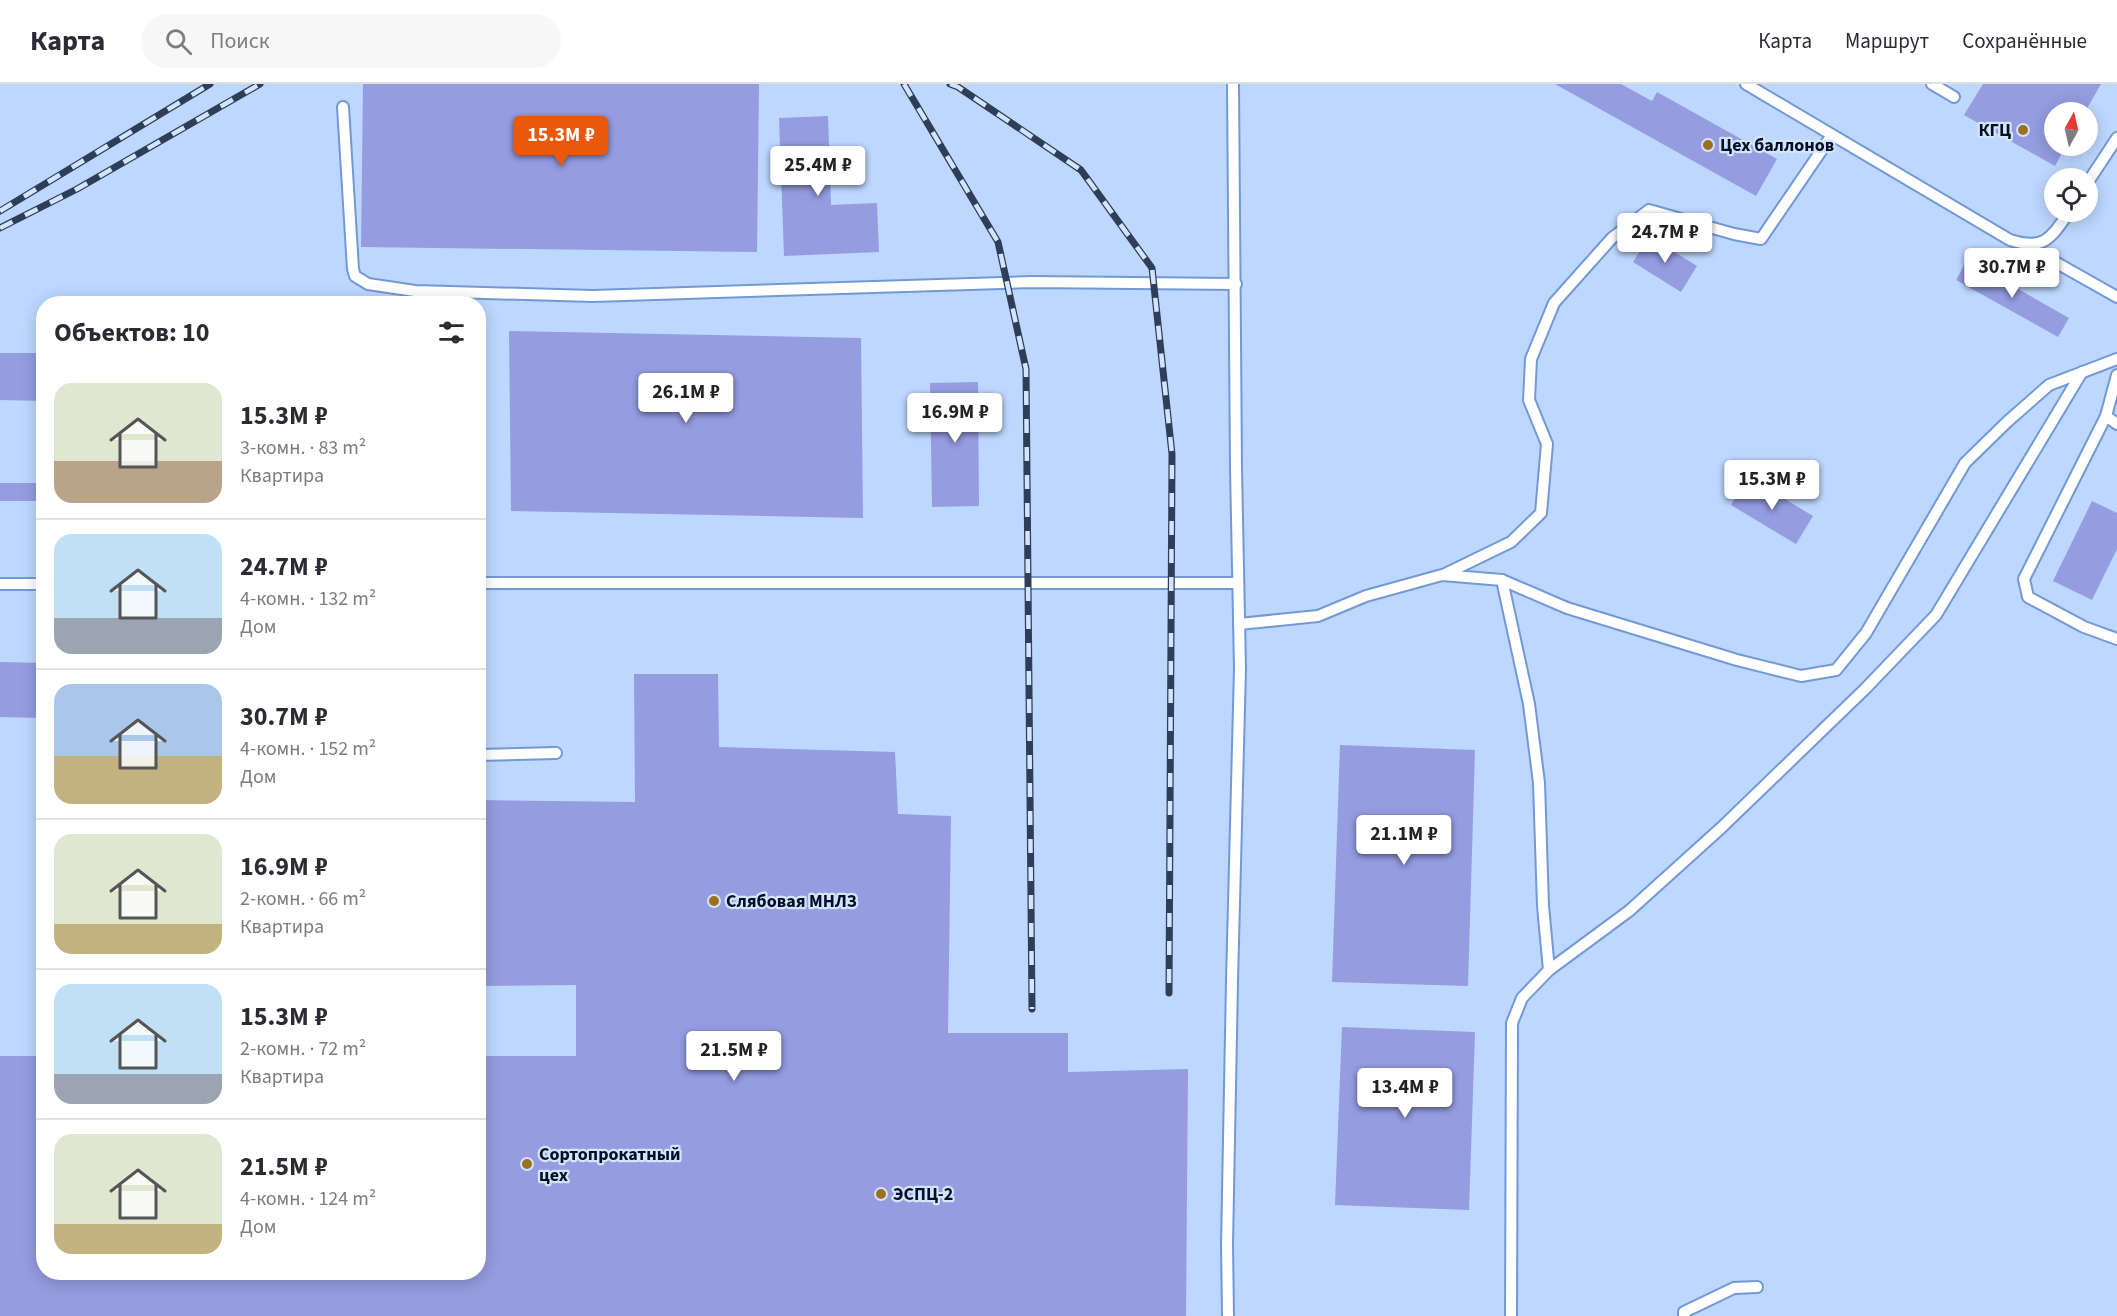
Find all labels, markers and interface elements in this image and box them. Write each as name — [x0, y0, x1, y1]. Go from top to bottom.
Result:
search box — [141, 14, 561, 68]
text: Карта — [30, 21, 105, 61]
icon: search — [162, 25, 195, 58]
text: Поиск — [210, 25, 270, 57]
text: Карта — [1758, 26, 1812, 56]
text: Маршрут — [1845, 26, 1929, 56]
text: Сохранённые — [1962, 26, 2087, 56]
north arrow — [2044, 102, 2098, 156]
map controls — [2044, 102, 2098, 222]
pin: 15.3M ₽ — [506, 116, 616, 167]
place label: КГЦ — [1979, 118, 2011, 143]
text: 15.3M ₽ — [527, 121, 595, 149]
marker: КГЦ — [2016, 123, 2030, 137]
place label: Цех баллонов — [1720, 133, 1834, 158]
marker: Цех баллонов — [1701, 138, 1715, 152]
pin: 25.4M ₽ — [763, 146, 873, 197]
text: 25.4M ₽ — [784, 151, 852, 179]
button: locate — [2044, 168, 2098, 222]
pin: 24.7M ₽ — [1610, 213, 1720, 264]
text: 24.7M ₽ — [1631, 218, 1699, 246]
pin: 30.7M ₽ — [1957, 248, 2067, 299]
text: 30.7M ₽ — [1978, 253, 2046, 281]
text: Объектов: 10 — [54, 314, 210, 351]
icon: filters — [435, 316, 468, 349]
pin: 26.1M ₽ — [631, 373, 741, 424]
text: 26.1M ₽ — [652, 378, 720, 406]
pin: 16.9M ₽ — [900, 393, 1010, 444]
text: 15.3M ₽ — [240, 397, 328, 434]
text: 16.9M ₽ — [921, 398, 989, 426]
icon: home — [102, 407, 174, 479]
text: 3-комн. · 83 m² — [240, 434, 366, 462]
pin: 15.3M ₽ — [1717, 460, 1827, 511]
text: Квартира — [240, 462, 324, 490]
text: 15.3M ₽ — [1738, 465, 1806, 493]
text: 24.7M ₽ — [240, 548, 328, 585]
icon: home — [102, 558, 174, 630]
text: 4-комн. · 132 m² — [240, 585, 376, 613]
text: Дом — [240, 613, 276, 641]
text: 30.7M ₽ — [240, 698, 328, 735]
icon: home — [102, 708, 174, 780]
text: 4-комн. · 152 m² — [240, 735, 376, 763]
text: Дом — [240, 763, 276, 791]
pin: 21.1M ₽ — [1349, 815, 1459, 866]
text: 21.1M ₽ — [1370, 820, 1438, 848]
text: 16.9M ₽ — [240, 848, 328, 885]
icon: home — [102, 858, 174, 930]
text: 2-комн. · 66 m² — [240, 885, 366, 913]
place label: Слябовая МНЛЗ — [726, 889, 857, 914]
marker: Слябовая МНЛЗ — [707, 894, 721, 908]
text: Квартира — [240, 913, 324, 941]
text: 15.3M ₽ — [240, 998, 328, 1035]
icon: home — [102, 1008, 174, 1080]
pin: 21.5M ₽ — [679, 1031, 789, 1082]
text: 2-комн. · 72 m² — [240, 1035, 366, 1063]
text: 21.5M ₽ — [700, 1036, 768, 1064]
text: Квартира — [240, 1063, 324, 1091]
pin: 13.4M ₽ — [1350, 1068, 1460, 1119]
text: 13.4M ₽ — [1371, 1073, 1439, 1101]
place label: Сортопрокатный цех — [539, 1142, 680, 1188]
text: 21.5M ₽ — [240, 1148, 328, 1185]
marker: Сортопрокатный цех — [520, 1157, 534, 1171]
icon: home — [102, 1158, 174, 1230]
place label: ЭСПЦ-2 — [893, 1182, 953, 1207]
text: 4-комн. · 124 m² — [240, 1185, 376, 1213]
marker: ЭСПЦ-2 — [874, 1187, 888, 1201]
text: Дом — [240, 1213, 276, 1241]

